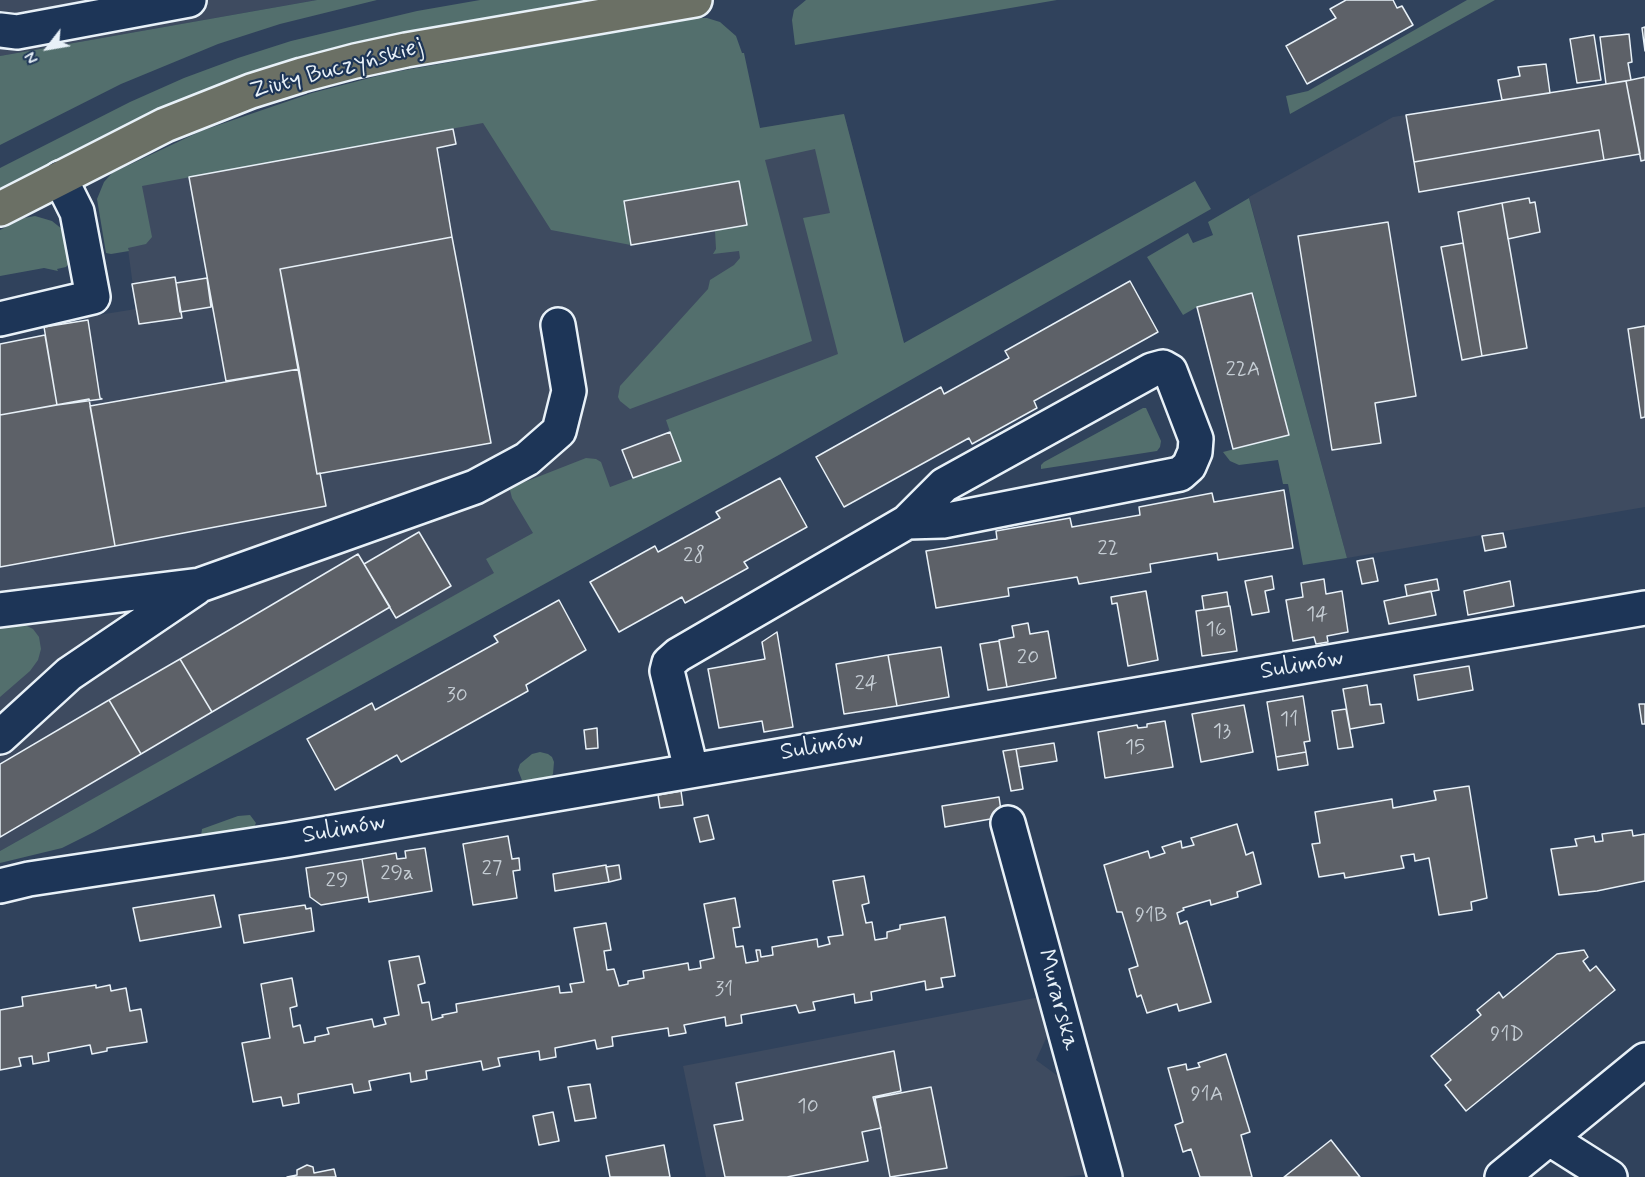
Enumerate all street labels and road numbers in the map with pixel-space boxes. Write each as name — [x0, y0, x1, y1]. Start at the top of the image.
street label: Ziuty Buczyńskiej — [247, 33, 427, 107]
street label: Sulimów — [1258, 645, 1346, 687]
street label: Sulimów — [778, 726, 866, 768]
street label: Sulimów — [300, 809, 388, 851]
street label: Murarska — [1030, 946, 1084, 1054]

